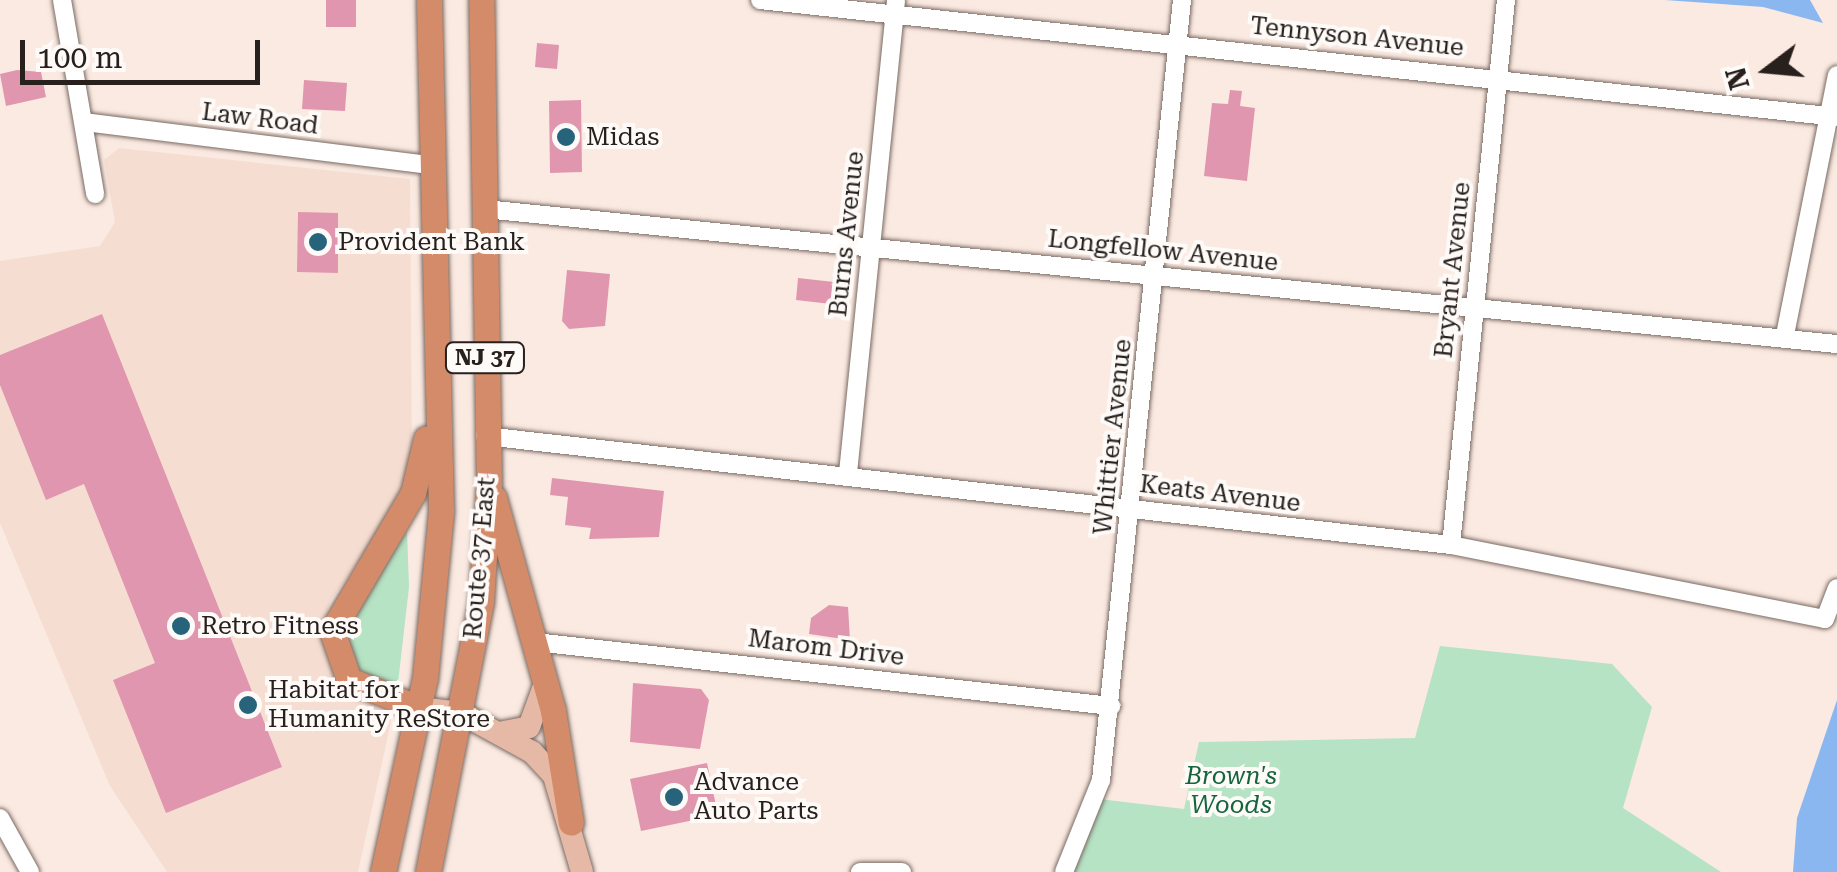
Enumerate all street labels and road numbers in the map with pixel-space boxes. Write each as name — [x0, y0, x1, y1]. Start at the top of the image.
street label: Tennyson Avenue — [1249, 11, 1465, 63]
street label: Law Road — [200, 97, 320, 141]
street label: Burns Avenue — [823, 150, 871, 318]
street label: Bryant Avenue — [1429, 181, 1477, 359]
street label: Longfellow Avenue — [1046, 224, 1280, 278]
street label: Whittier Avenue — [1088, 338, 1138, 536]
road number: NJ 37 — [442, 341, 528, 375]
street label: Keats Avenue — [1138, 469, 1302, 519]
street label: Route 37 East — [458, 476, 502, 640]
street label: Marom Drive — [746, 624, 906, 672]

